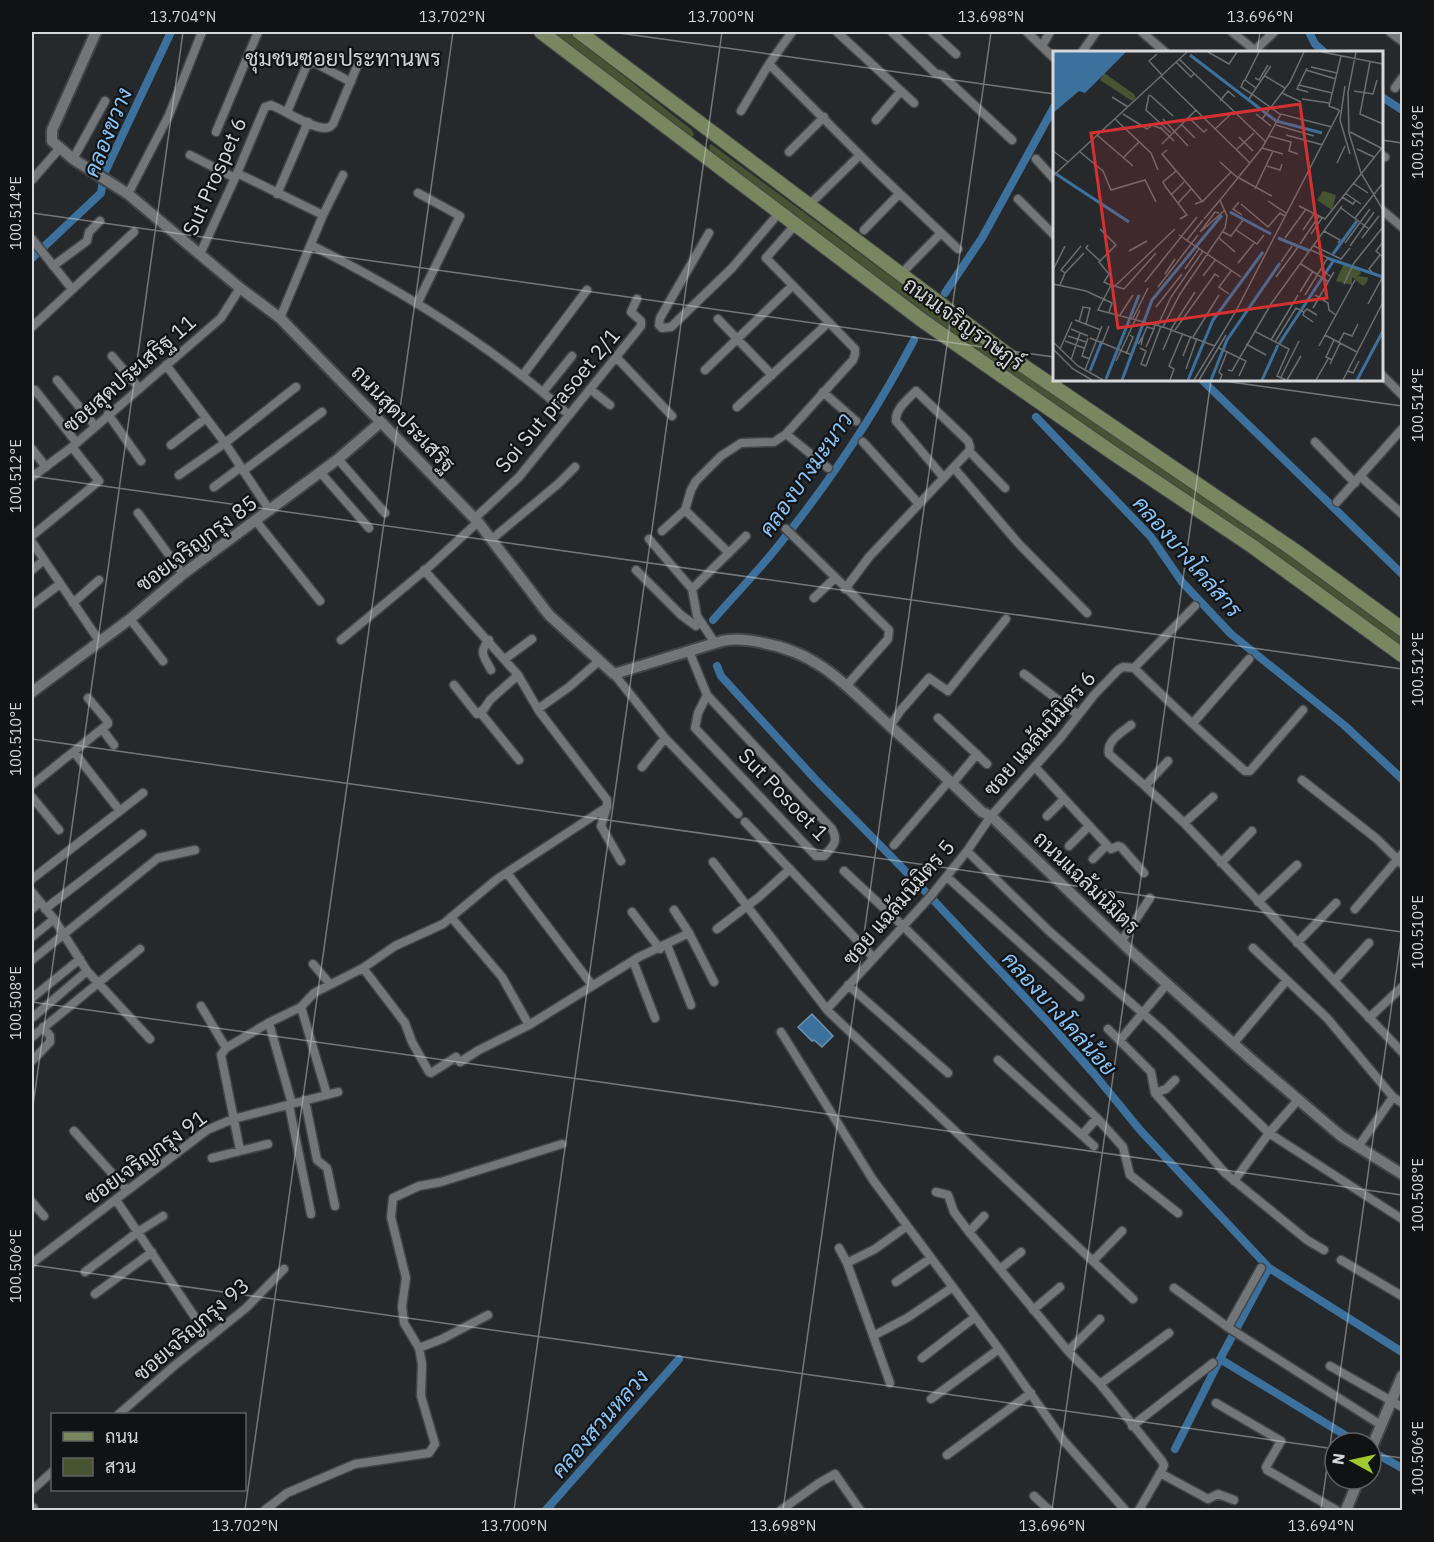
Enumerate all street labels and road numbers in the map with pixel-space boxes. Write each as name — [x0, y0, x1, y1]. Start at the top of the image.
street label: Sut Prospet 6 — [175, 112, 253, 240]
street label: ถนนเจริญราษฎร์ — [898, 270, 1030, 377]
street label: ซอยสุดประเสริฐ 11 — [57, 308, 202, 439]
street label: Soi Sut prasoet 2/1 — [488, 322, 626, 478]
street label: ถนนสุดประเสริฐ — [345, 358, 462, 478]
street label: ซอยเจริญกรุง 85 — [130, 488, 263, 599]
street label: ซอย แฉล้มนิมิตร 6 — [977, 664, 1101, 802]
street label: Sut Posoet 1 — [733, 741, 835, 847]
street label: ถนนแฉล้มนิมิตร — [1028, 824, 1146, 940]
street label: ซอย แฉล้มนิมิตร 5 — [836, 833, 960, 971]
street label: ซอยเจริญกรุง 91 — [78, 1103, 212, 1212]
street label: ซอยเจริญกรุง 93 — [127, 1271, 256, 1388]

